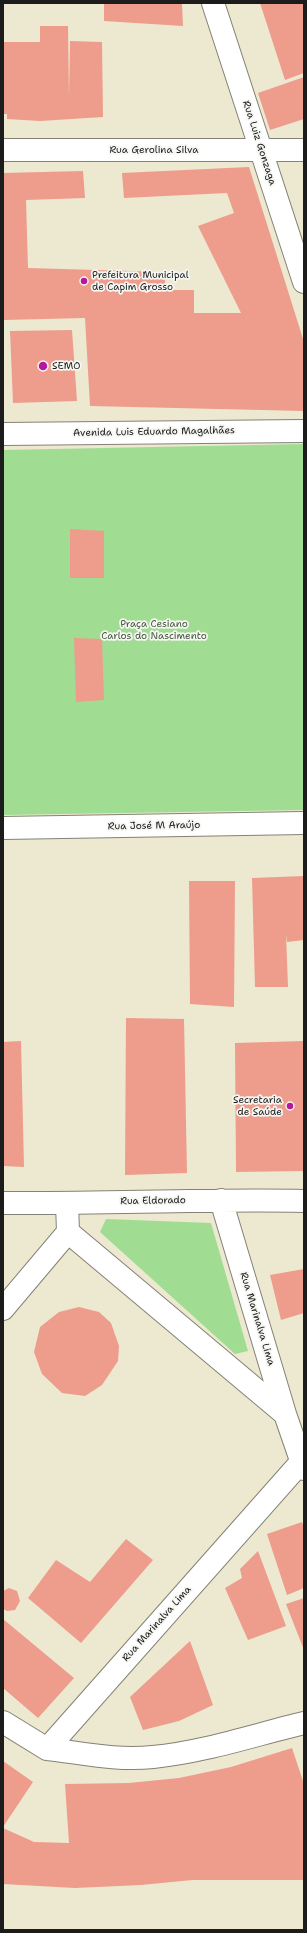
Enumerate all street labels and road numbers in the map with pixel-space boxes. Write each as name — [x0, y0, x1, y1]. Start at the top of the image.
street label: Rua Luiz Gonzaga — [240, 99, 278, 187]
street label: Rua Gerolina Silva — [109, 144, 199, 156]
street label: Avenida Luis Eduardo Magalhães — [73, 425, 235, 439]
street label: Rua José M Araújo — [108, 819, 200, 833]
street label: Rua Eldorado — [120, 1194, 186, 1208]
street label: Rua Marinalva Lima — [237, 1271, 277, 1367]
street label: Rua Marinalva Lima — [120, 1584, 194, 1664]

